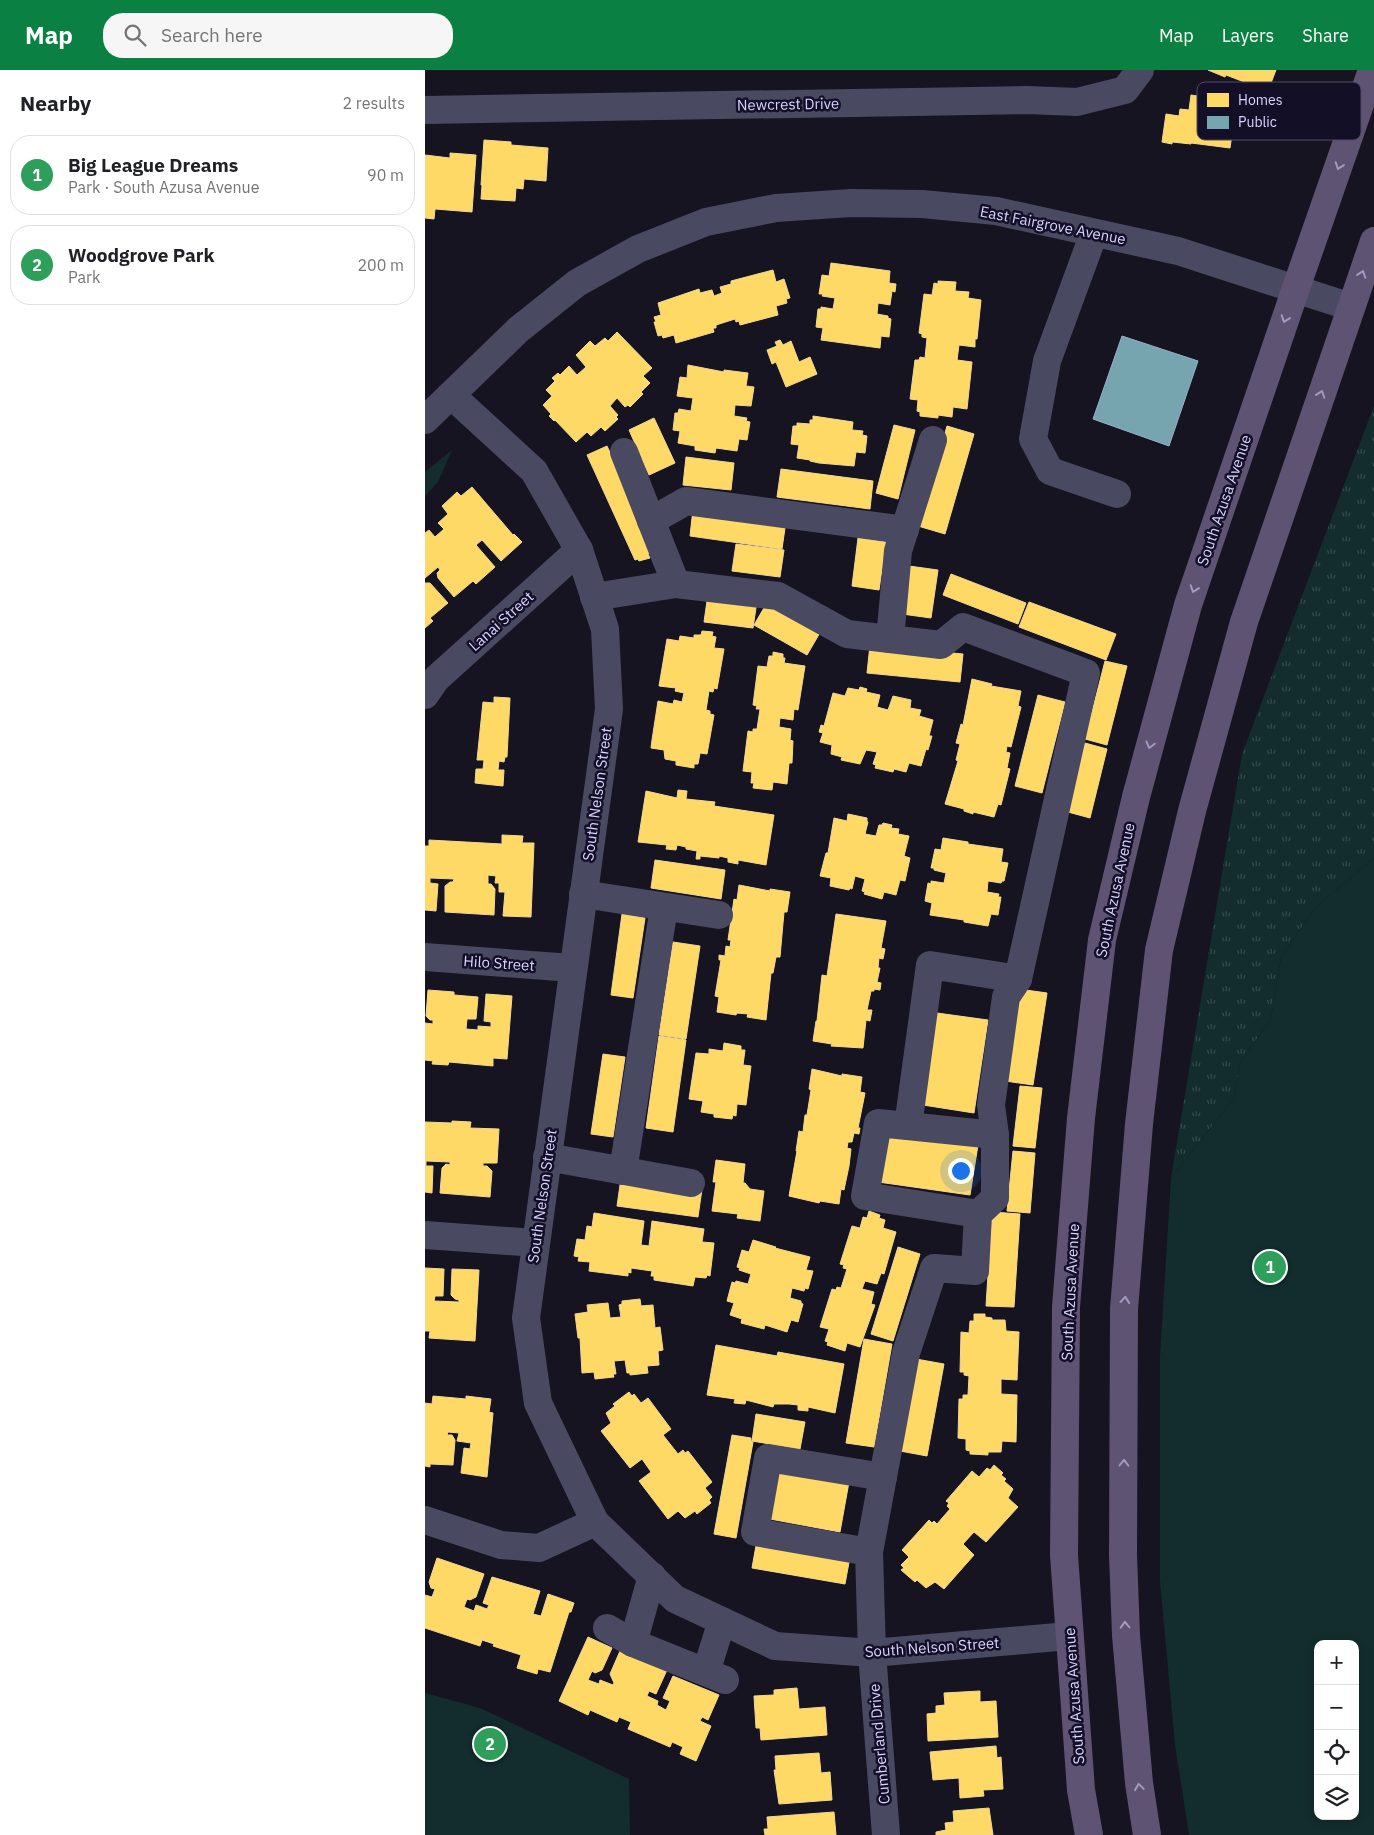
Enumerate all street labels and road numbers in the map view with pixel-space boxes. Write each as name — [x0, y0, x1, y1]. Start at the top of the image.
street label: Newcrest Drive — [737, 94, 839, 114]
street label: East Fairgrove Avenue — [978, 202, 1128, 248]
street label: South Azusa Avenue — [1193, 432, 1255, 568]
street label: Lanai Street — [465, 587, 537, 655]
street label: South Nelson Street — [578, 726, 616, 862]
street label: South Azusa Avenue — [1091, 821, 1139, 959]
street label: Hilo Street — [463, 951, 535, 975]
street label: South Nelson Street — [523, 1128, 561, 1264]
street label: South Azusa Avenue — [1057, 1223, 1083, 1361]
street label: South Azusa Avenue — [1060, 1627, 1088, 1765]
street label: South Nelson Street — [864, 1633, 1000, 1661]
street label: Cumberland Drive — [864, 1683, 894, 1805]

